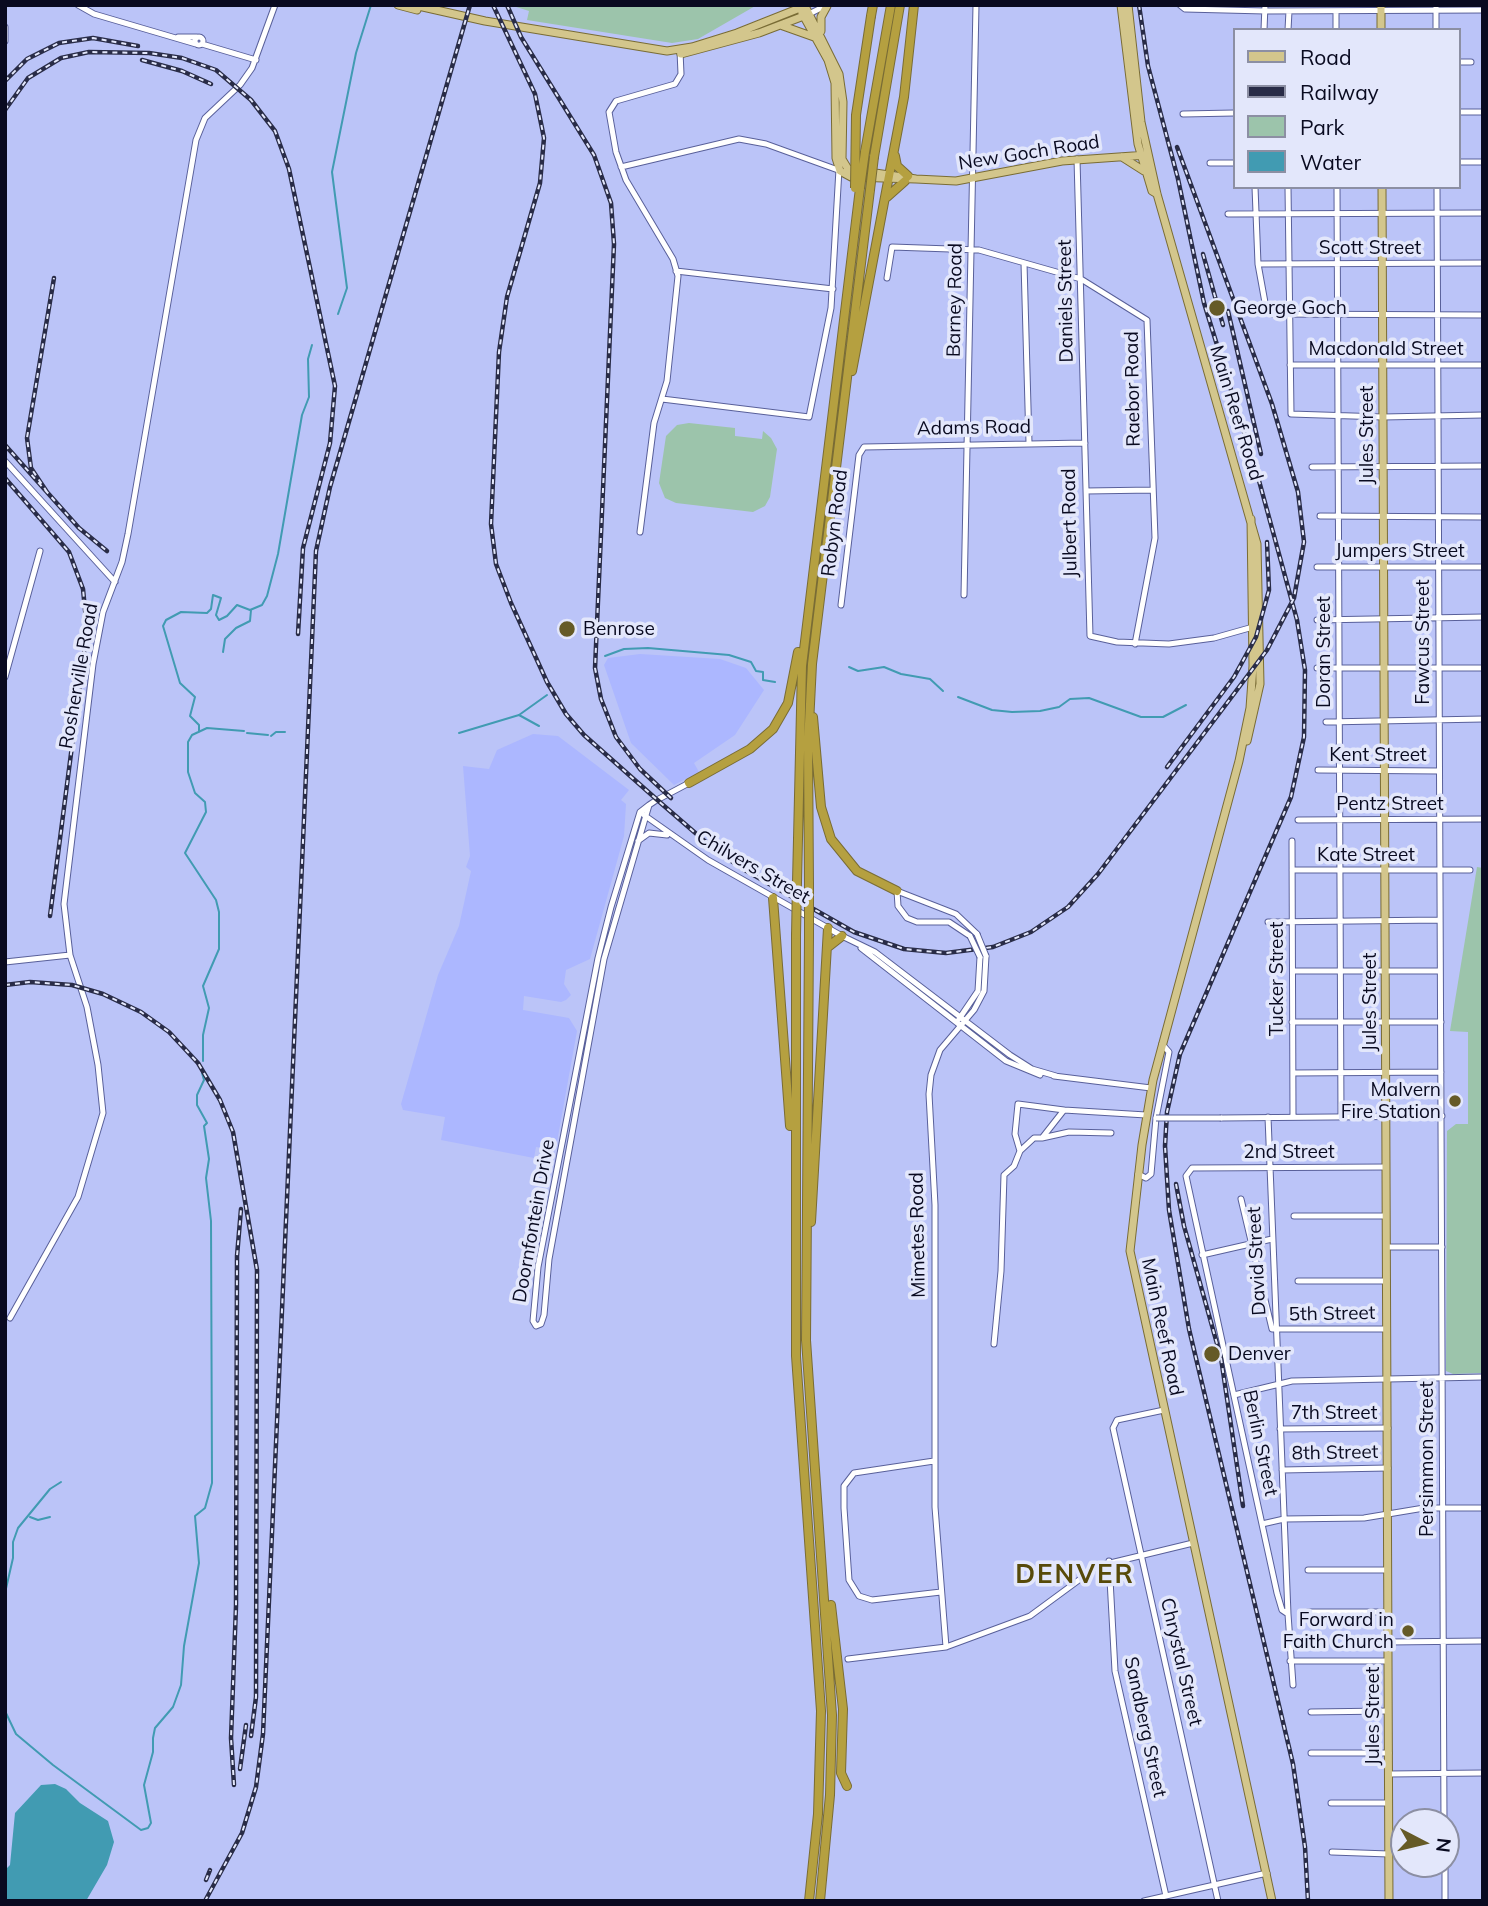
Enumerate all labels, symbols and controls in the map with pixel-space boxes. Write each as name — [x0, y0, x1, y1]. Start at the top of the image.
legend — [1232, 28, 1460, 189]
text: Road — [1300, 44, 1351, 70]
text: Railway — [1300, 79, 1379, 105]
text: Park — [1300, 114, 1344, 140]
street label: New Goch Road — [957, 131, 1101, 175]
text: Water — [1300, 149, 1361, 175]
street label: Scott Street — [1319, 237, 1421, 259]
street label: Daniels Street — [1054, 239, 1078, 363]
street label: Barney Road — [943, 243, 967, 357]
place label: George Goch — [1233, 297, 1347, 319]
marker: George Goch — [1207, 298, 1227, 318]
street label: Raebor Road — [1121, 331, 1145, 447]
street label: Macdonald Street — [1308, 338, 1464, 360]
street label: Main Reef Road — [1205, 343, 1267, 483]
street label: Jules Street — [1356, 386, 1378, 484]
street label: Adams Road — [917, 416, 1031, 440]
street label: Robyn Road — [817, 468, 853, 578]
street label: Julbert Road — [1058, 468, 1082, 578]
street label: Jumpers Street — [1335, 540, 1465, 562]
street label: Fawcus Street — [1412, 579, 1434, 705]
street label: Doran Street — [1313, 596, 1335, 708]
street label: Rosherville Road — [55, 601, 103, 751]
place label: Benrose — [583, 618, 655, 640]
marker: Benrose — [557, 619, 577, 639]
street label: Kent Street — [1329, 744, 1427, 766]
street label: Pentz Street — [1336, 793, 1444, 815]
street label: Chilvers Street — [692, 825, 814, 909]
street label: Kate Street — [1317, 844, 1415, 866]
street label: Tucker Street — [1266, 922, 1288, 1036]
street label: Jules Street — [1359, 953, 1381, 1051]
place label: Malvern Fire Station — [1341, 1079, 1441, 1123]
marker: Malvern Fire Station — [1447, 1093, 1463, 1109]
street label: Doornfontein Drive — [508, 1138, 560, 1304]
street label: 2nd Street — [1243, 1141, 1335, 1163]
street label: Mimetes Road — [906, 1172, 930, 1298]
street label: David Street — [1243, 1206, 1271, 1316]
street label: Main Reef Road — [1136, 1256, 1188, 1398]
street label: 5th Street — [1288, 1302, 1376, 1326]
place label: Denver — [1228, 1343, 1291, 1365]
marker: Denver — [1202, 1344, 1222, 1364]
street label: Persimmon Street — [1416, 1381, 1438, 1537]
street label: Berlin Street — [1238, 1388, 1282, 1498]
street label: 7th Street — [1291, 1402, 1377, 1424]
street label: 8th Street — [1291, 1441, 1379, 1465]
district label: DENVER — [1016, 1559, 1134, 1591]
street label: Chrystal Street — [1155, 1596, 1207, 1728]
place label: Forward in Faith Church — [1283, 1609, 1394, 1653]
marker: Forward in Faith Church — [1400, 1623, 1416, 1639]
street label: Sandberg Street — [1119, 1655, 1171, 1799]
street label: Jules Street — [1362, 1667, 1384, 1765]
north arrow — [1390, 1808, 1460, 1878]
text: N — [1431, 1837, 1457, 1854]

